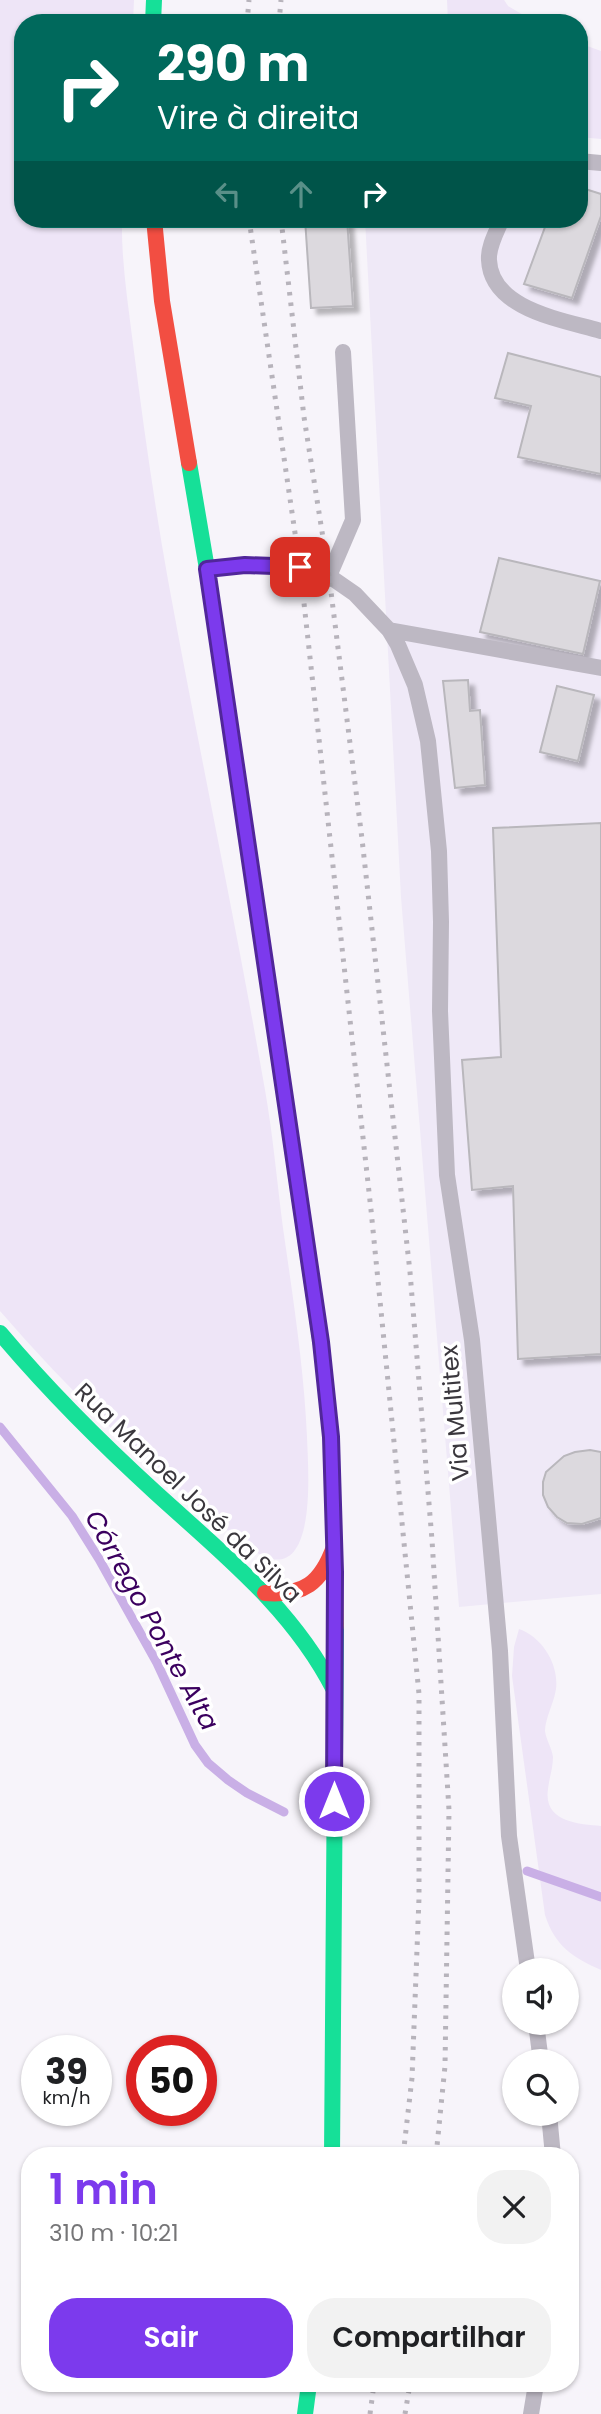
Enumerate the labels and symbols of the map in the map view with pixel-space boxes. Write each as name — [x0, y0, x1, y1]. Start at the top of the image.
pin — [270, 537, 330, 597]
street label: Via Multitex — [432, 1343, 477, 1482]
street label: Rua Manoel José da Silva — [68, 1375, 309, 1610]
water label: Córrego Ponte Alta — [76, 1503, 228, 1737]
position arrow — [297, 1764, 371, 1838]
speed limit sign: 50 — [126, 2035, 217, 2126]

